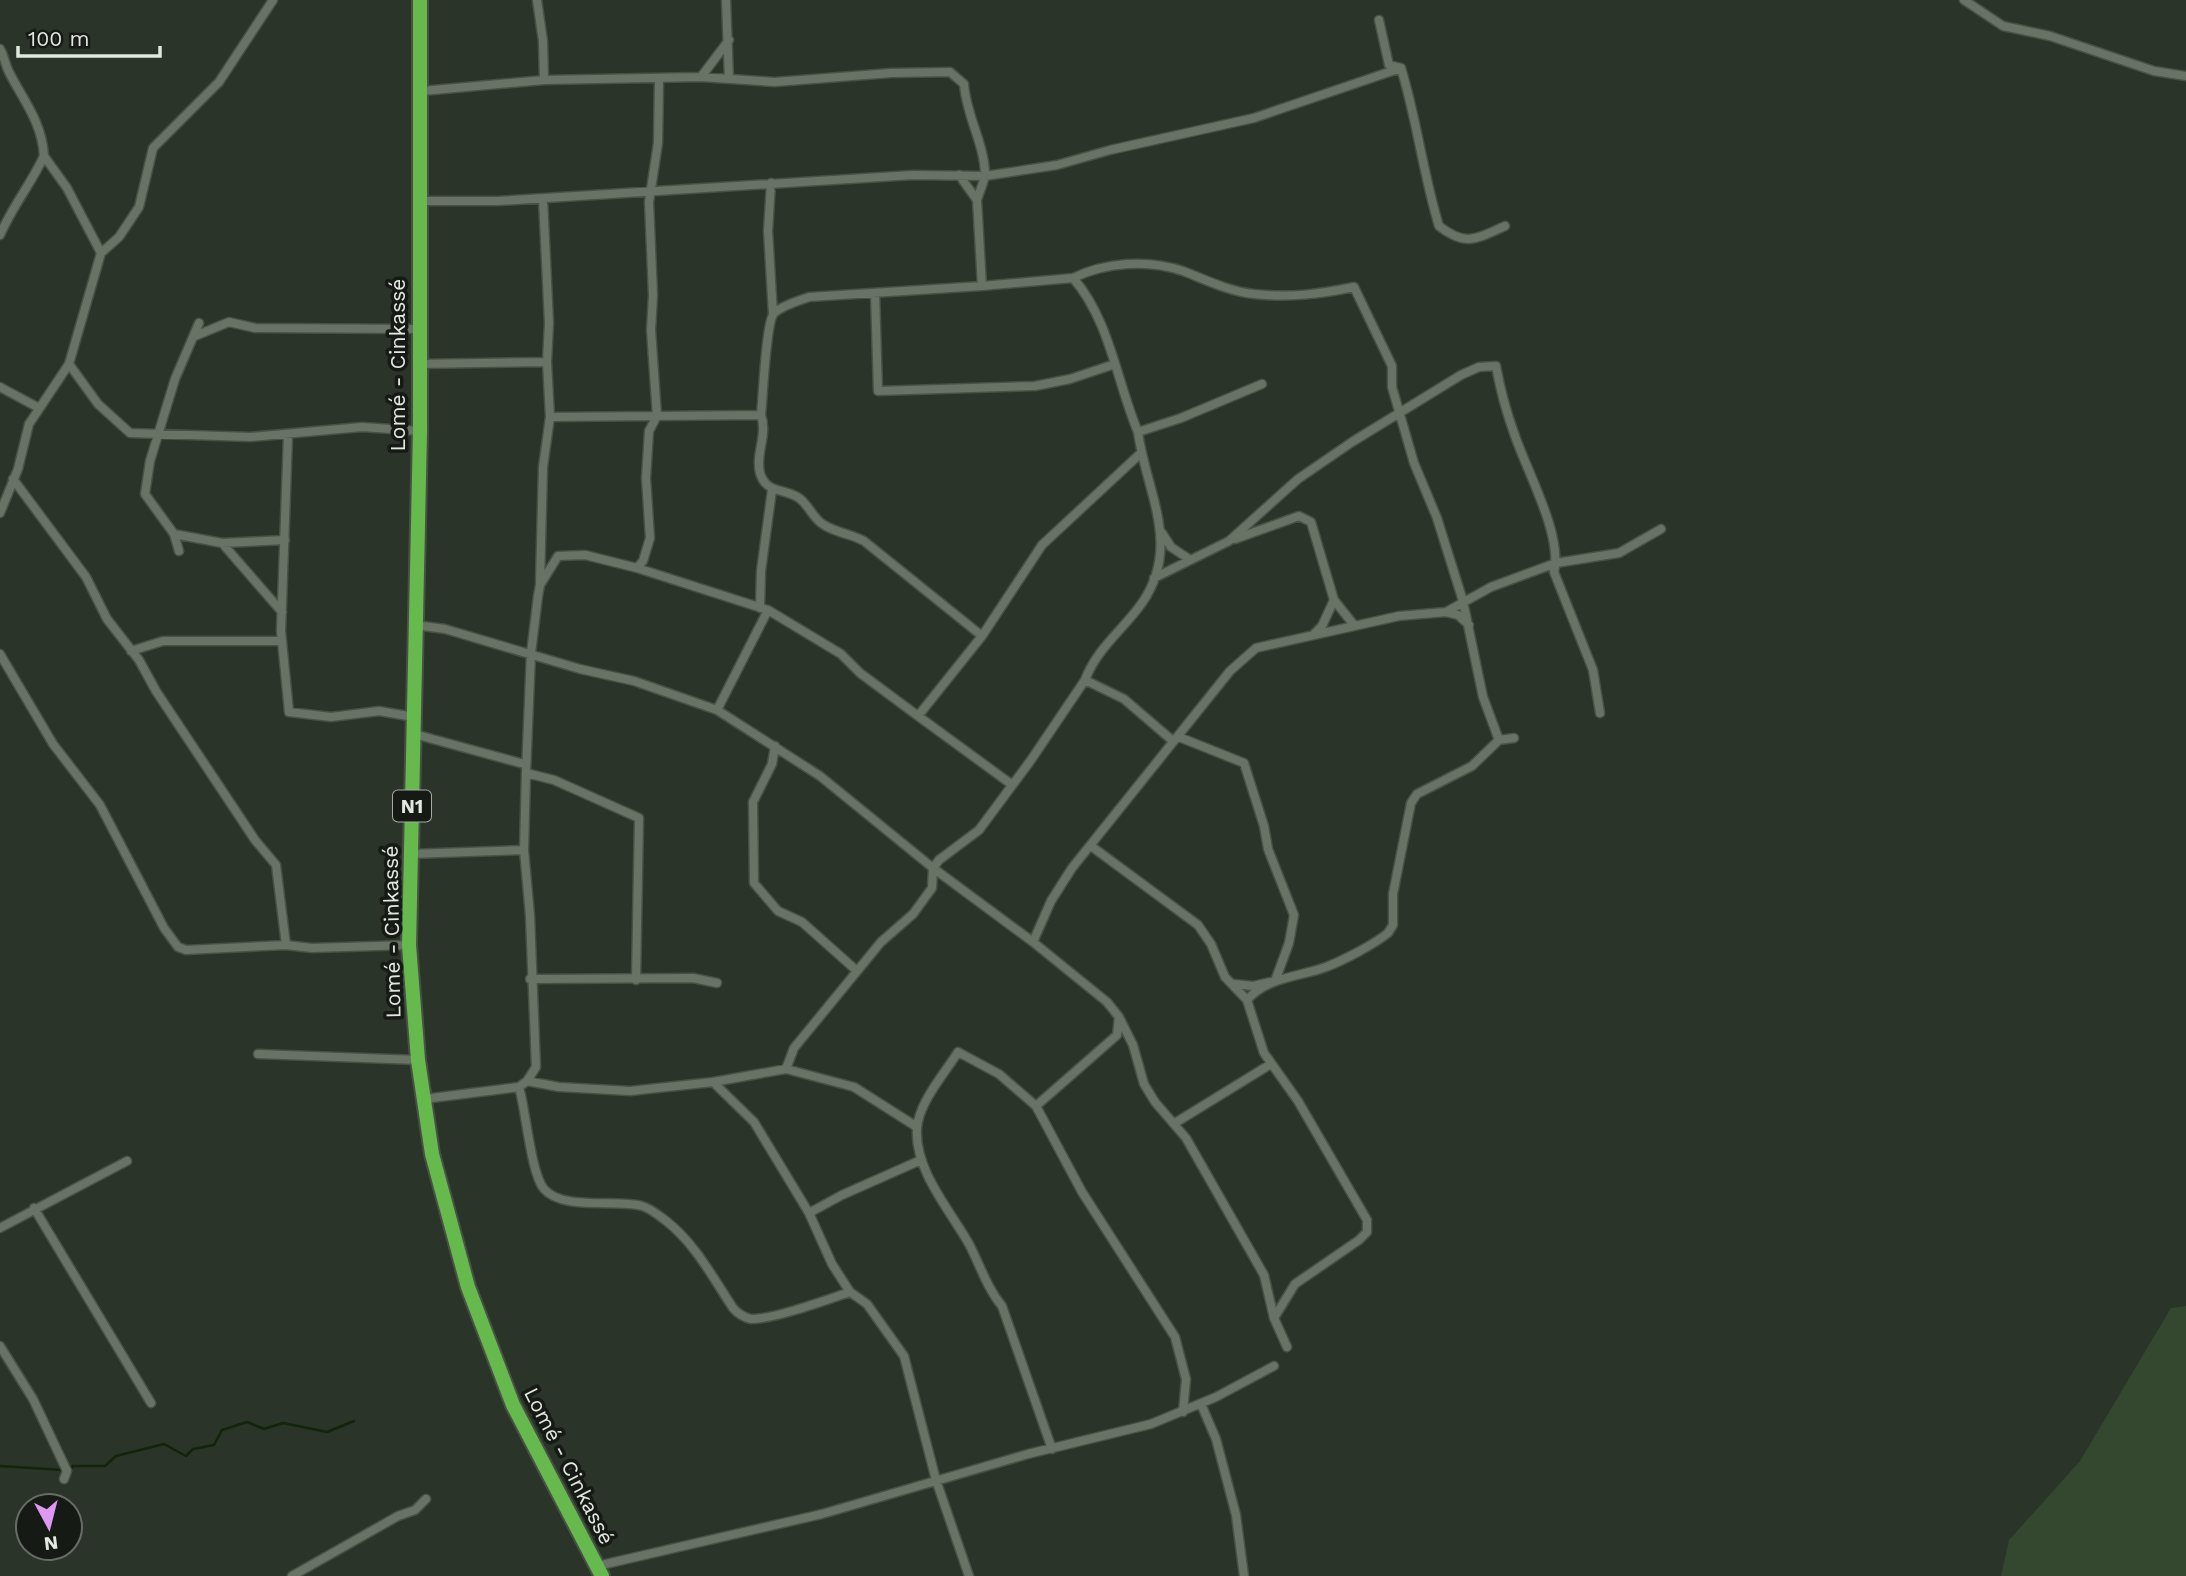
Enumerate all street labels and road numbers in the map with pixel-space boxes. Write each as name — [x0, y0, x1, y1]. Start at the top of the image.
street label: Lomé - Cinkassé — [385, 279, 410, 451]
road number: N1 — [393, 790, 431, 821]
street label: Lomé - Cinkassé — [377, 845, 406, 1019]
street label: Lomé - Cinkassé — [519, 1383, 620, 1548]

